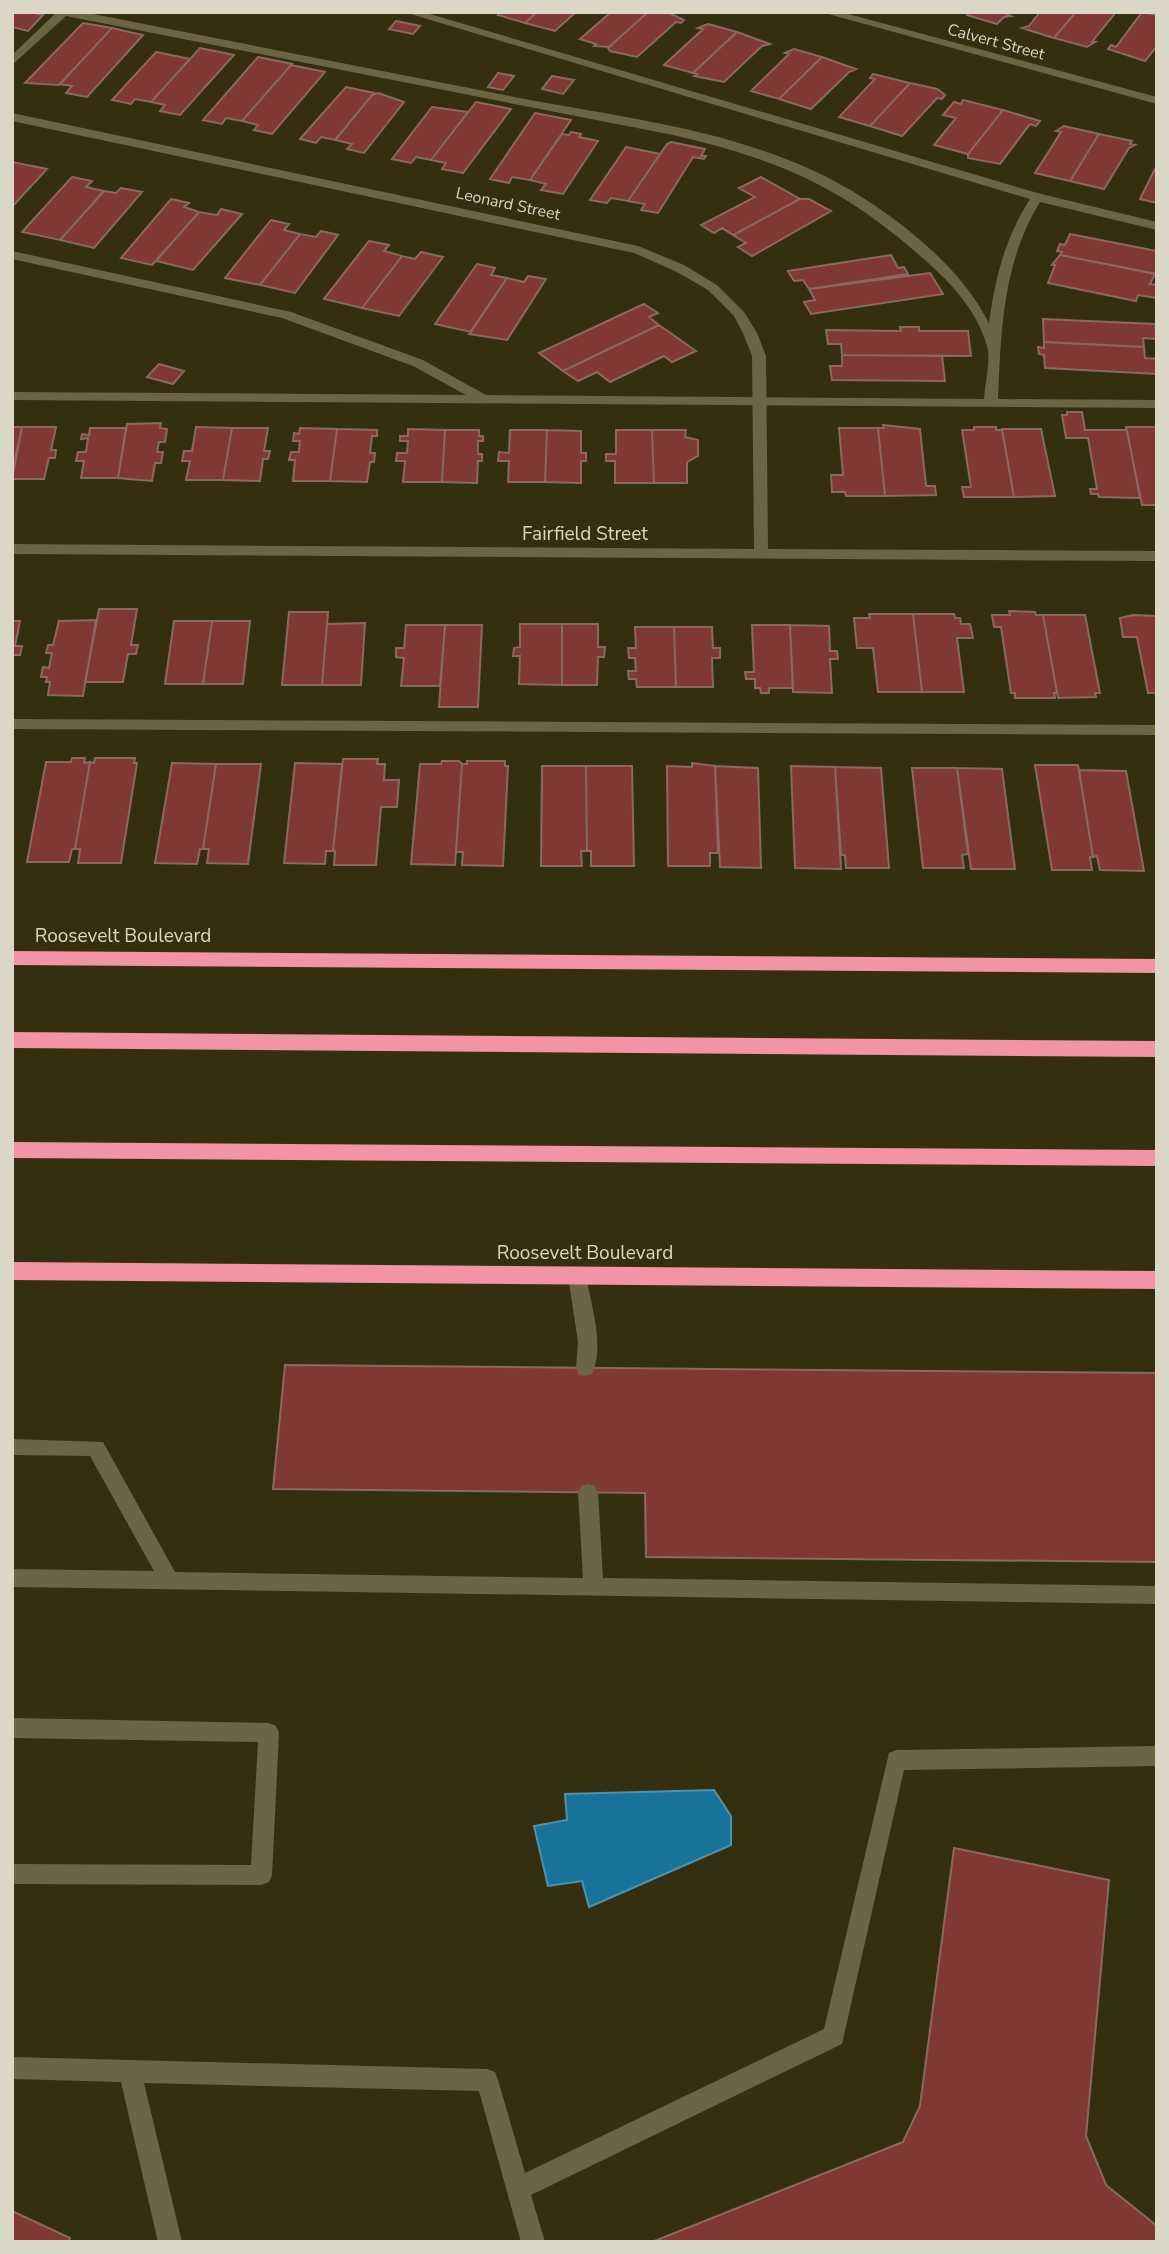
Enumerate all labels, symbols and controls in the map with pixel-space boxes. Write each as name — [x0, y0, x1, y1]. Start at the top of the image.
street label: Calvert Street — [945, 18, 1047, 66]
street label: Leonard Street — [454, 182, 563, 226]
street label: Fairfield Street — [522, 521, 648, 547]
street label: Roosevelt Boulevard — [35, 923, 211, 949]
street label: Roosevelt Boulevard — [497, 1240, 673, 1266]

